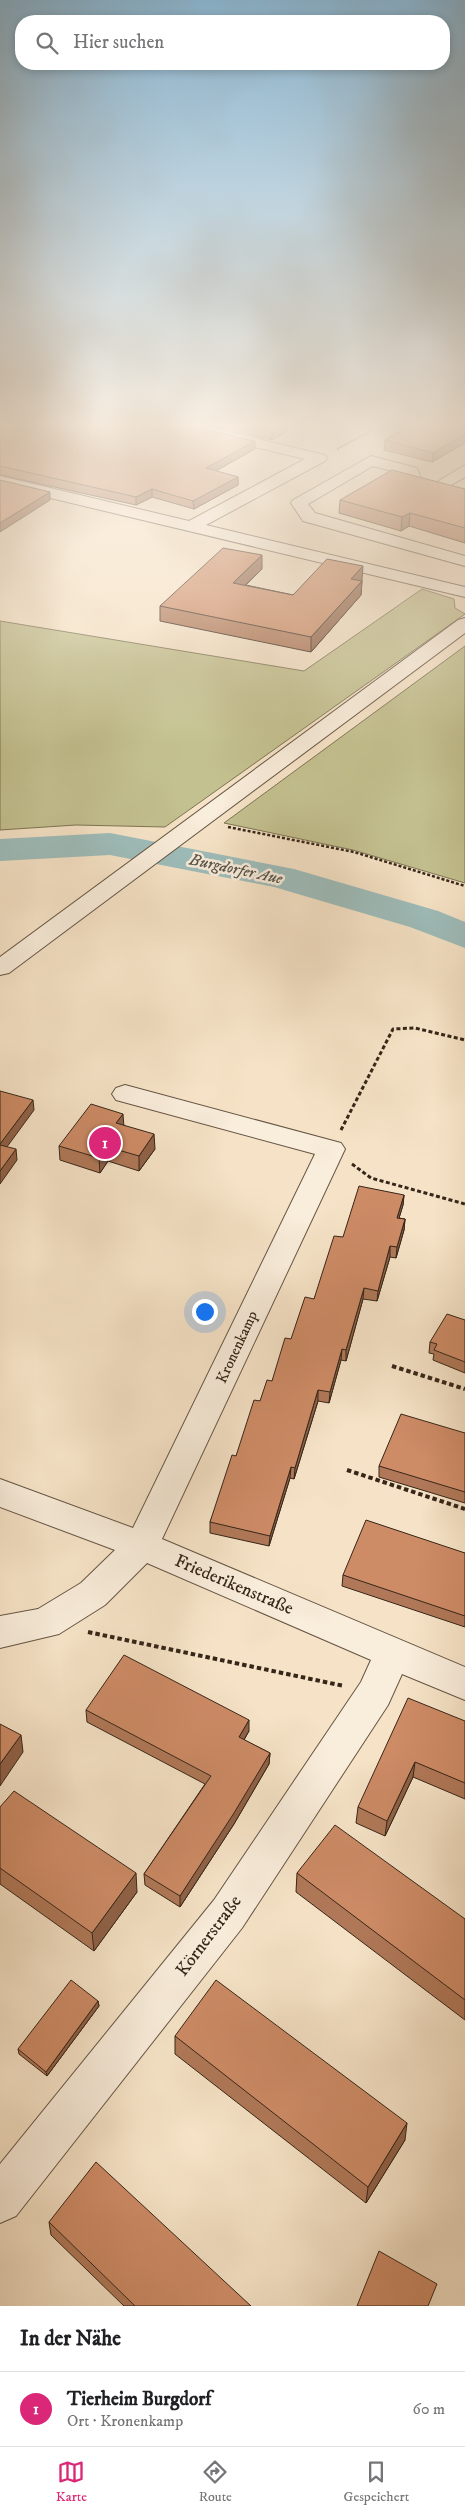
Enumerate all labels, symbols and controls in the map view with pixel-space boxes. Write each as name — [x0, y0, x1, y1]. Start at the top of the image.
search box — [15, 15, 450, 70]
icon: search — [33, 29, 61, 57]
text: Hier suchen — [73, 31, 164, 54]
water label: Burgdorfer Aue — [187, 849, 285, 889]
pin: 1 — [89, 1124, 121, 1162]
your location — [192, 1299, 218, 1325]
street label: Kronenkamp — [212, 1307, 262, 1386]
street label: Friederikenstraße — [171, 1550, 297, 1620]
street label: Körnerstraße — [171, 1891, 247, 1981]
text: In der Nähe — [20, 2326, 121, 2352]
text: Tierheim Burgdorf — [67, 2388, 211, 2411]
text: 1 — [33, 2399, 39, 2419]
text: 60 m — [413, 2399, 445, 2419]
text: Ort · Kronenkamp — [67, 2411, 183, 2431]
tab: Karte — [56, 2458, 87, 2506]
tab: Route — [199, 2458, 232, 2506]
tab: Gespeichert — [344, 2458, 409, 2506]

